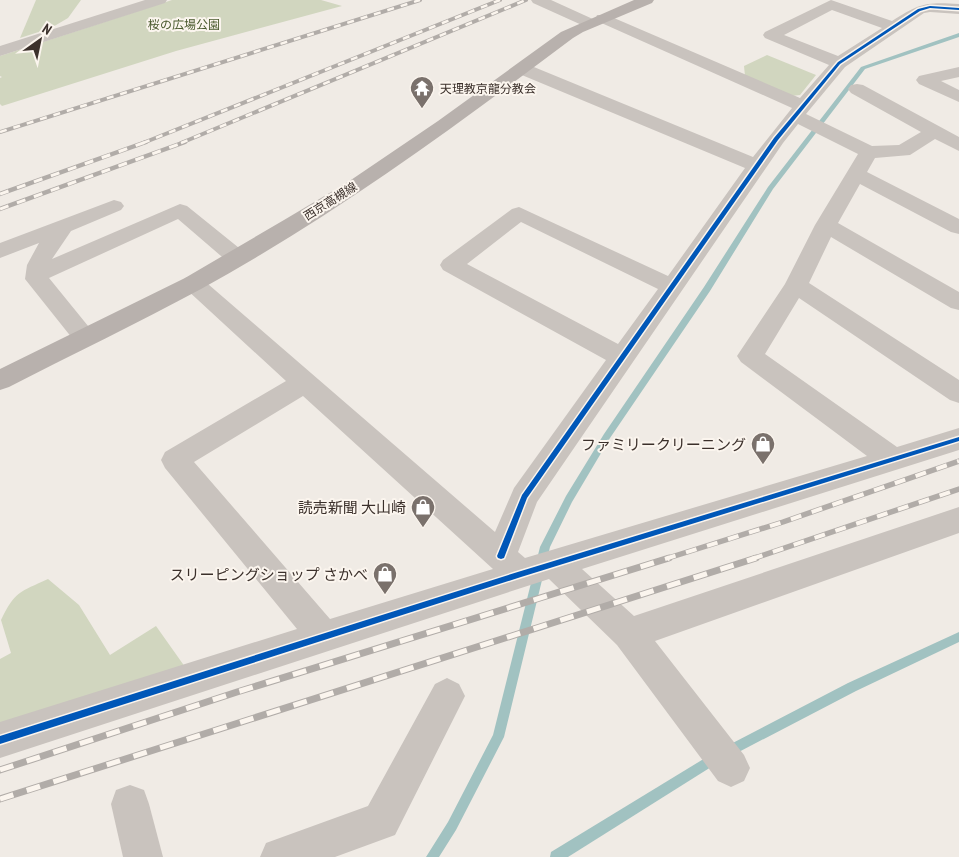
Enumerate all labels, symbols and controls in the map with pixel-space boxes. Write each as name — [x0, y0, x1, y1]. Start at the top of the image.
north arrow — [15, 15, 65, 65]
park label: 桜の広場公園 — [148, 17, 220, 32]
text: N — [39, 19, 55, 39]
temple icon: 天理教京龍分教会 — [409, 75, 435, 109]
place label: 天理教京龍分教会 — [440, 81, 536, 96]
street label: 西京高槻線 — [301, 179, 359, 223]
shop icon: ファミリークリーニング — [750, 431, 776, 465]
place label: ファミリークリーニング — [581, 435, 746, 454]
shop icon: 読売新聞 大山崎 — [410, 494, 436, 528]
place label: 読売新聞 大山崎 — [298, 498, 406, 517]
shop icon: スリーピングショップ さかべ — [372, 561, 398, 595]
place label: スリーピングショップ さかべ — [170, 565, 368, 584]

